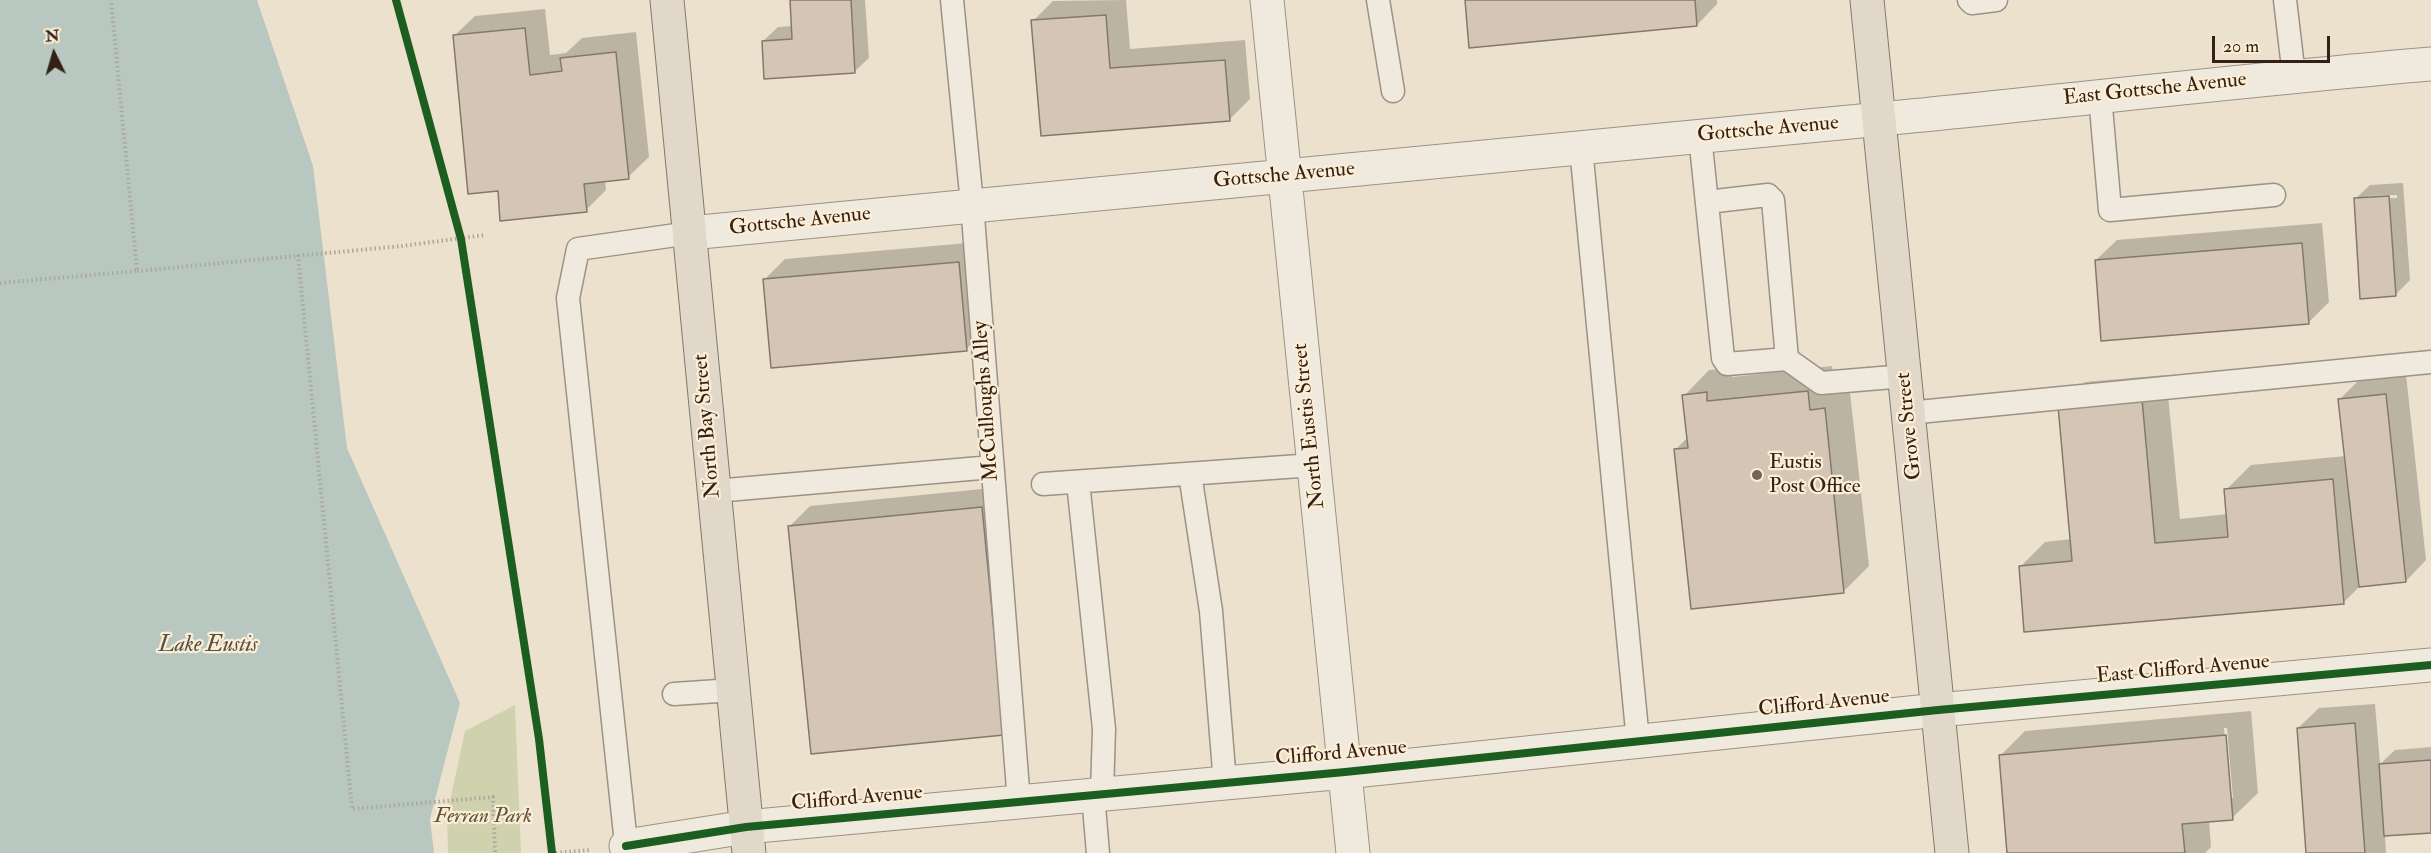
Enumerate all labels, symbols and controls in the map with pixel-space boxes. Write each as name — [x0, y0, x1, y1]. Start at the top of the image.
north arrow — [24, 24, 84, 84]
scale bar — [2215, 24, 2334, 62]
text: N — [44, 25, 60, 47]
text: 20 m — [2223, 35, 2259, 58]
street label: East Gottsche Avenue — [2062, 68, 2248, 112]
street label: Gottsche Avenue — [1696, 111, 1840, 149]
street label: Gottsche Avenue — [1212, 157, 1356, 195]
street label: Gottsche Avenue — [728, 202, 872, 242]
street label: McCulloughs Alley — [969, 320, 1005, 482]
street label: North Eustis Street — [1289, 342, 1331, 510]
street label: North Bay Street — [689, 353, 727, 499]
street label: Grove Street — [1892, 371, 1928, 481]
place label: Eustis Post Office — [1769, 450, 1860, 500]
marker: Eustis Post Office — [1750, 468, 1764, 482]
water label: Lake Eustis — [158, 633, 258, 659]
street label: East Clifford Avenue — [2095, 650, 2271, 690]
street label: Clifford Avenue — [1757, 685, 1891, 723]
street label: Clifford Avenue — [1274, 736, 1408, 772]
street label: Clifford Avenue — [790, 781, 924, 817]
park label: Ferran Park — [434, 804, 532, 830]

